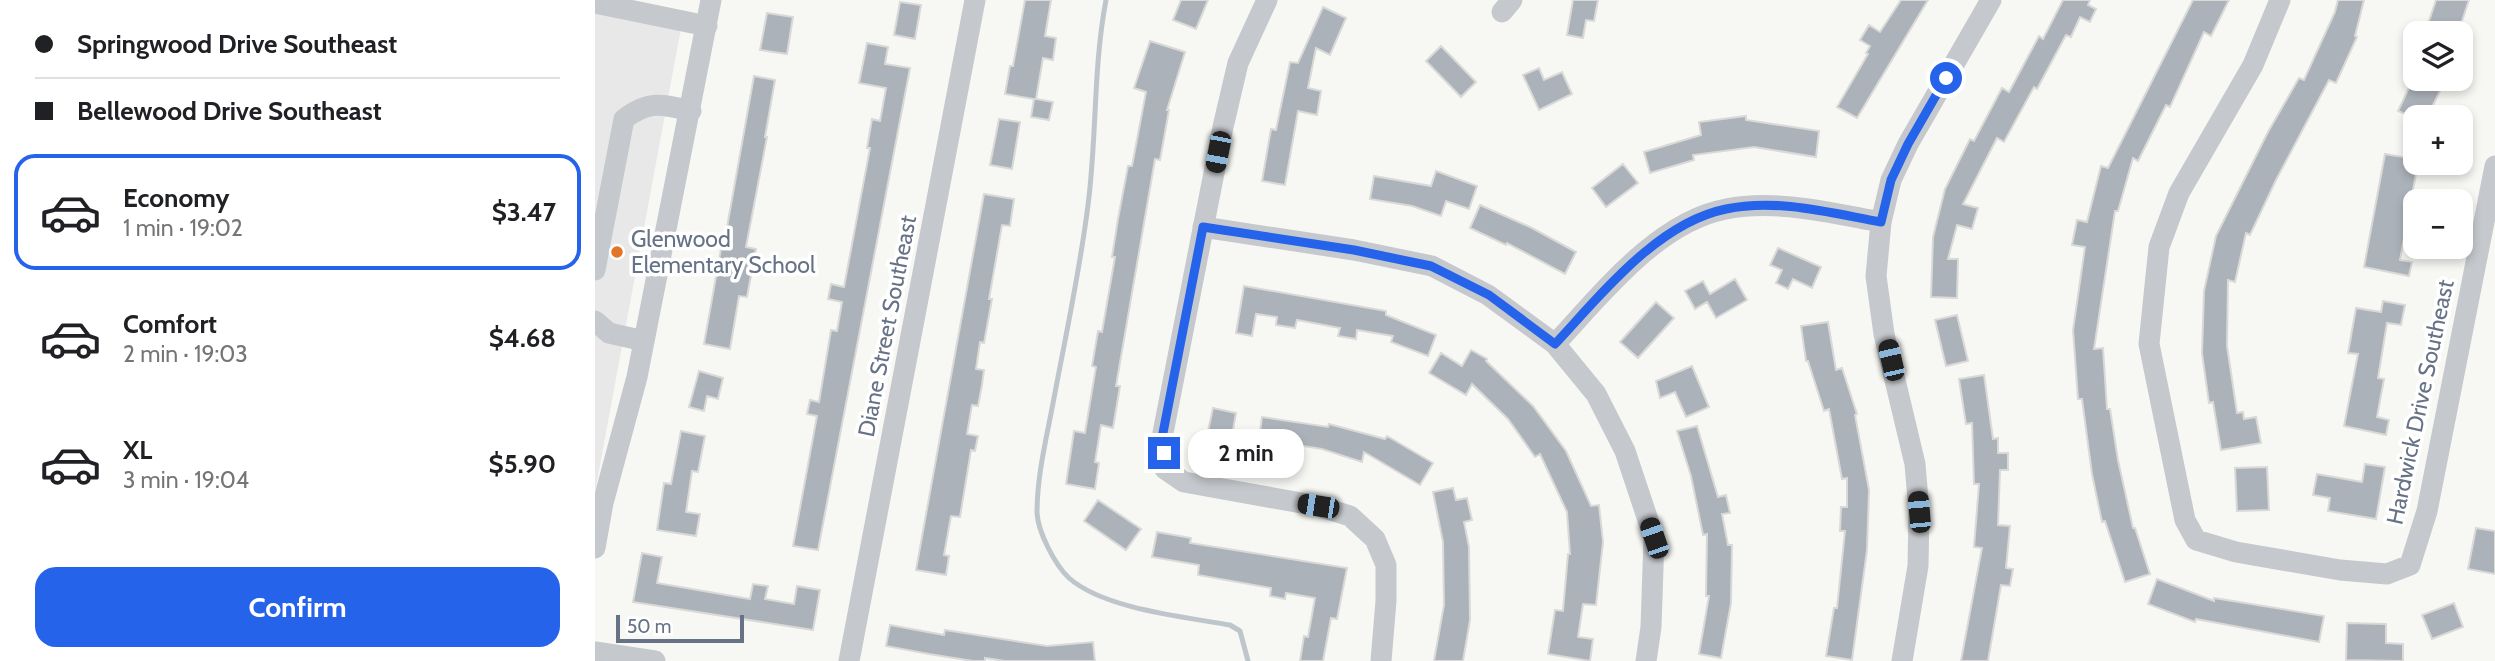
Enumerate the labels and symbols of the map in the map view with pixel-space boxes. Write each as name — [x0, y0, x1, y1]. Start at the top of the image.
route start — [1930, 62, 1962, 94]
car — [1204, 129, 1233, 175]
street label: Diane Street Southeast — [852, 213, 922, 439]
place label: Glenwood Elementary School — [631, 225, 816, 279]
marker: Glenwood Elementary School — [609, 244, 625, 260]
street label: Hardwick Drive Southeast — [2380, 277, 2460, 527]
car — [1877, 337, 1906, 383]
callout: 2 min — [1189, 428, 1304, 477]
route end — [1148, 437, 1180, 469]
car — [1907, 490, 1932, 534]
car — [1296, 492, 1341, 520]
car — [1638, 515, 1671, 561]
scale bar — [616, 612, 744, 644]

